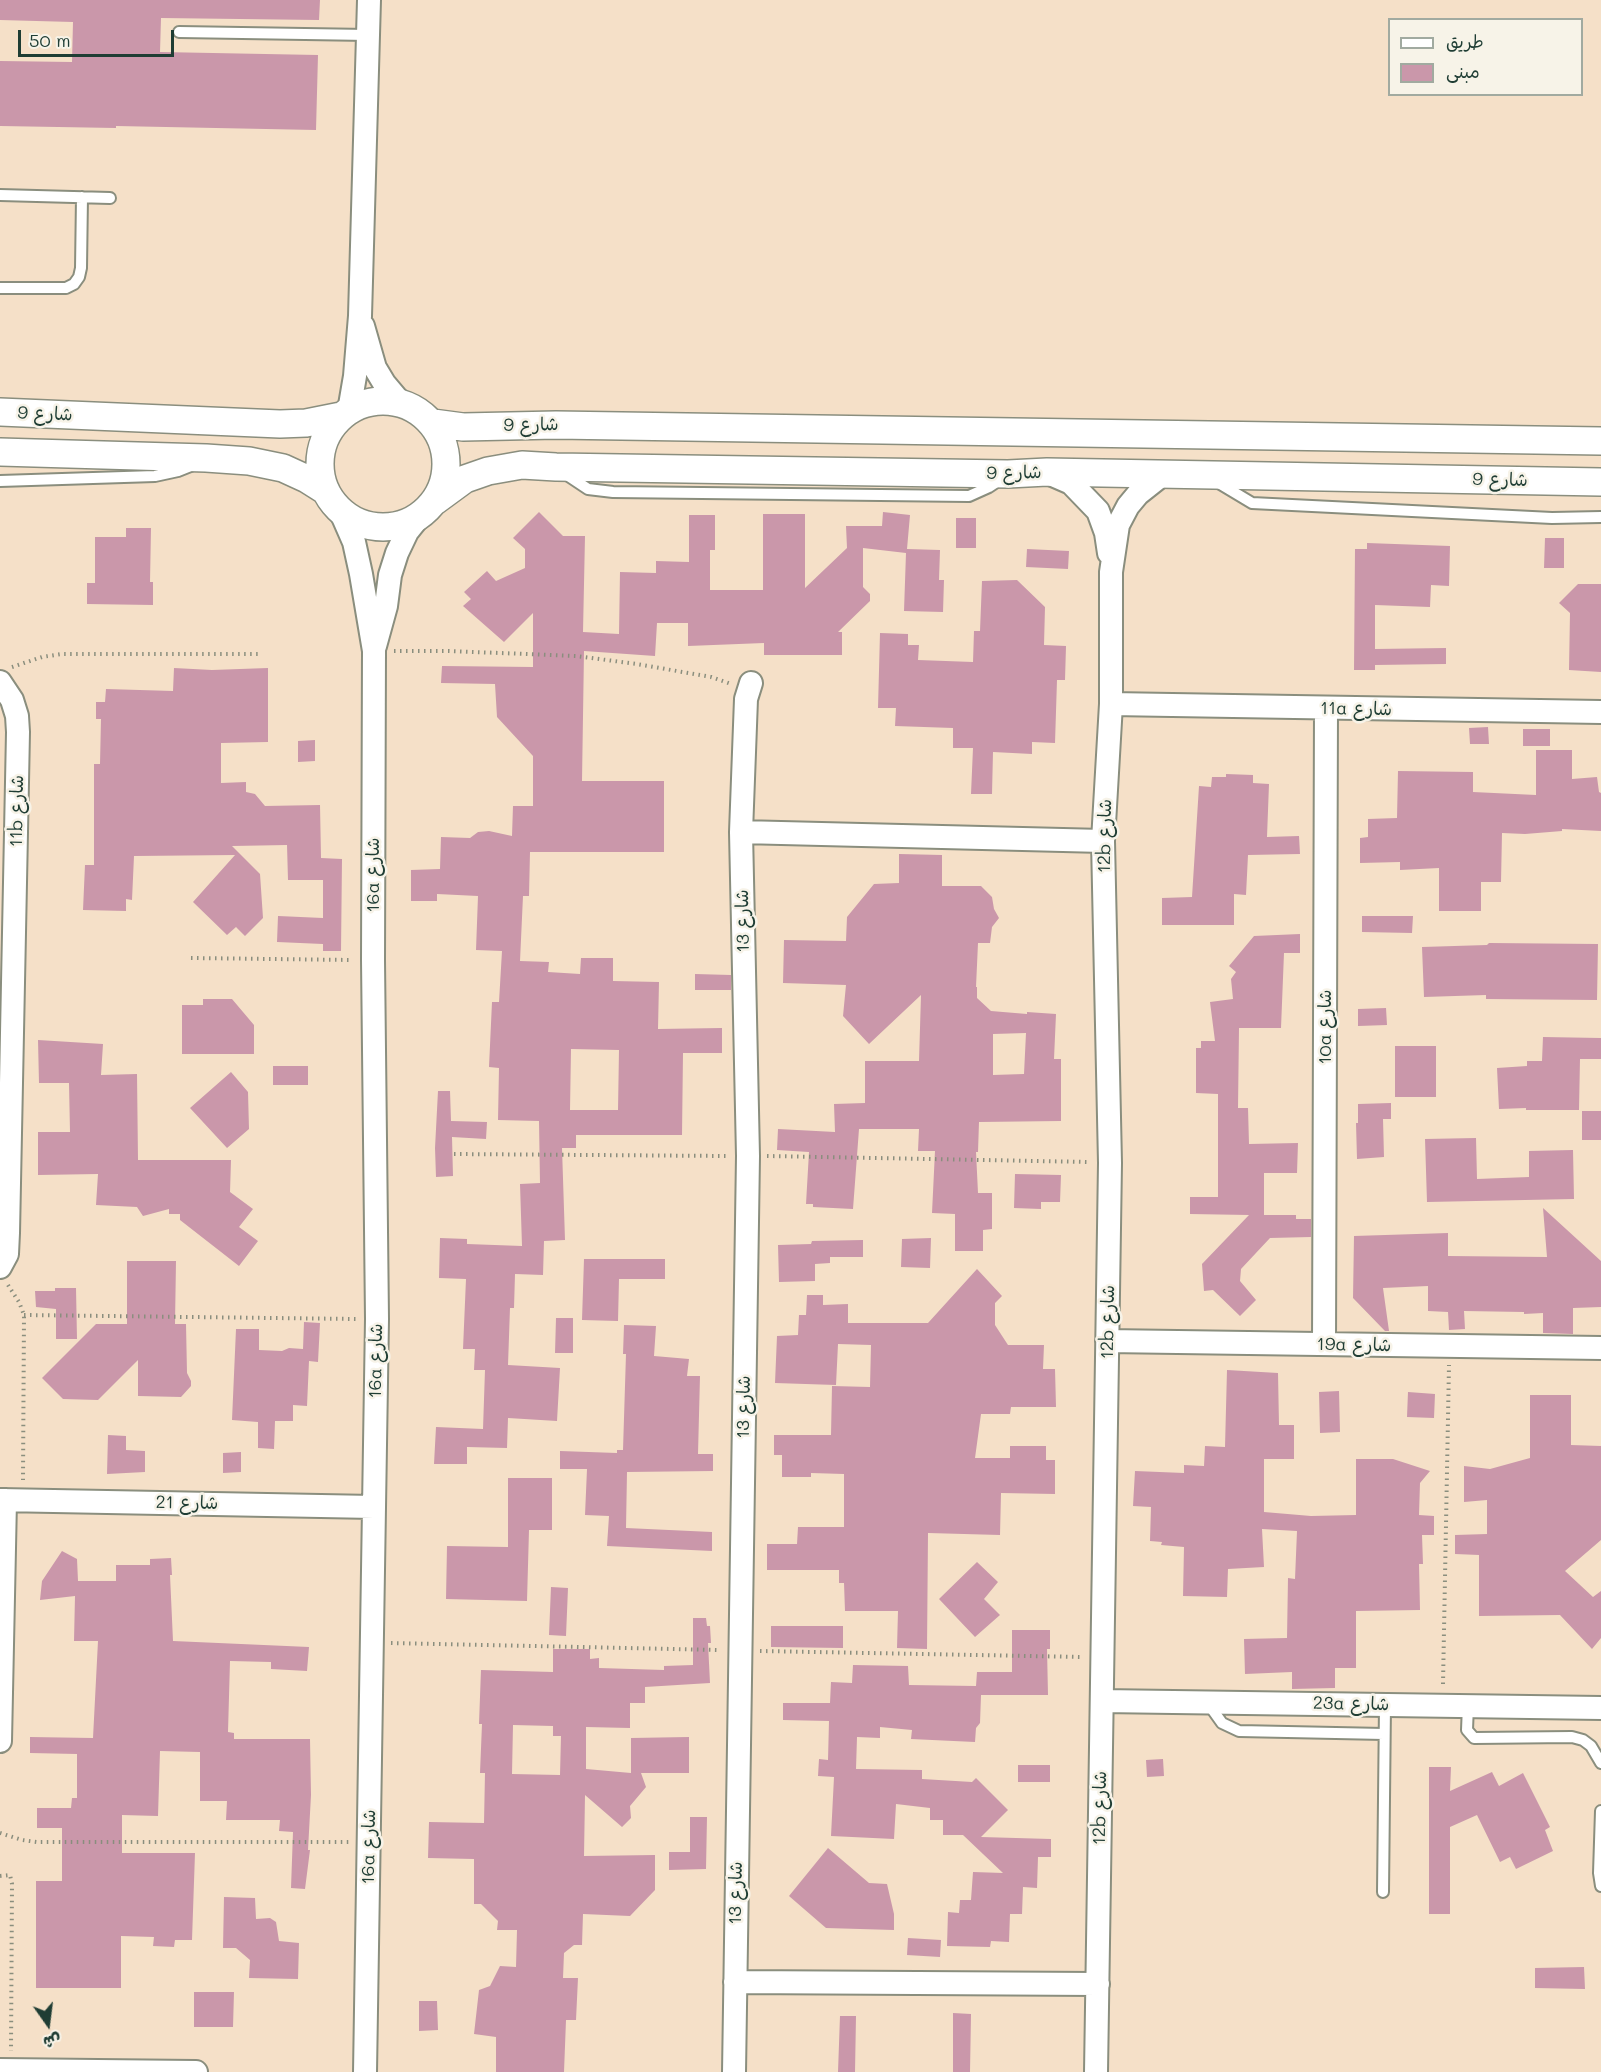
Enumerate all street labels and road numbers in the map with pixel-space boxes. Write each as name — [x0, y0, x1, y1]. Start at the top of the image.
street label: شارع 9 — [17, 402, 73, 426]
street label: شارع 9 — [503, 414, 559, 436]
street label: شارع 9 — [986, 462, 1042, 484]
street label: شارع 9 — [1472, 469, 1528, 491]
street label: 11a شارع — [1320, 698, 1392, 720]
street label: 11b شارع — [6, 775, 28, 847]
street label: 12b شارع — [1094, 799, 1116, 873]
street label: 16a شارع — [362, 838, 384, 912]
street label: شارع 13 — [732, 889, 754, 953]
street label: 10a شارع — [1314, 989, 1336, 1065]
street label: 12b شارع — [1097, 1285, 1119, 1359]
street label: 16a شارع — [365, 1323, 387, 1399]
street label: 19a شارع — [1317, 1334, 1391, 1356]
street label: شارع 13 — [733, 1375, 755, 1439]
street label: شارع 21 — [155, 1492, 219, 1514]
street label: 23a شارع — [1313, 1693, 1389, 1715]
street label: 12b شارع — [1089, 1771, 1111, 1845]
street label: 16a شارع — [358, 1809, 380, 1885]
street label: شارع 13 — [725, 1861, 747, 1925]

